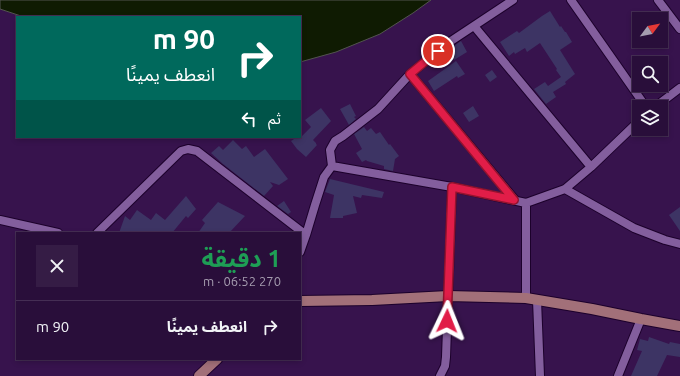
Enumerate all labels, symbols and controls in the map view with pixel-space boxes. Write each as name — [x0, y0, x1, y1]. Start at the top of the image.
north arrow — [632, 12, 668, 48]
map controls — [632, 12, 668, 136]
text: 90 m — [153, 23, 215, 54]
icon: right — [229, 32, 281, 84]
pin — [421, 34, 455, 68]
icon: arrive — [427, 40, 449, 62]
button: search — [632, 56, 668, 92]
text: انعطف يمينًا — [126, 64, 215, 84]
button: layers — [632, 100, 668, 136]
icon: left — [238, 108, 260, 130]
text: ثم — [268, 110, 281, 127]
button: close — [36, 245, 78, 287]
text: 1 دقيقة — [201, 245, 281, 272]
text: 270 m · 06:52 — [203, 274, 281, 288]
position arrow — [426, 300, 468, 342]
icon: right — [259, 316, 281, 338]
text: 90 m — [36, 318, 69, 335]
text: انعطف يمينًا — [167, 318, 247, 335]

